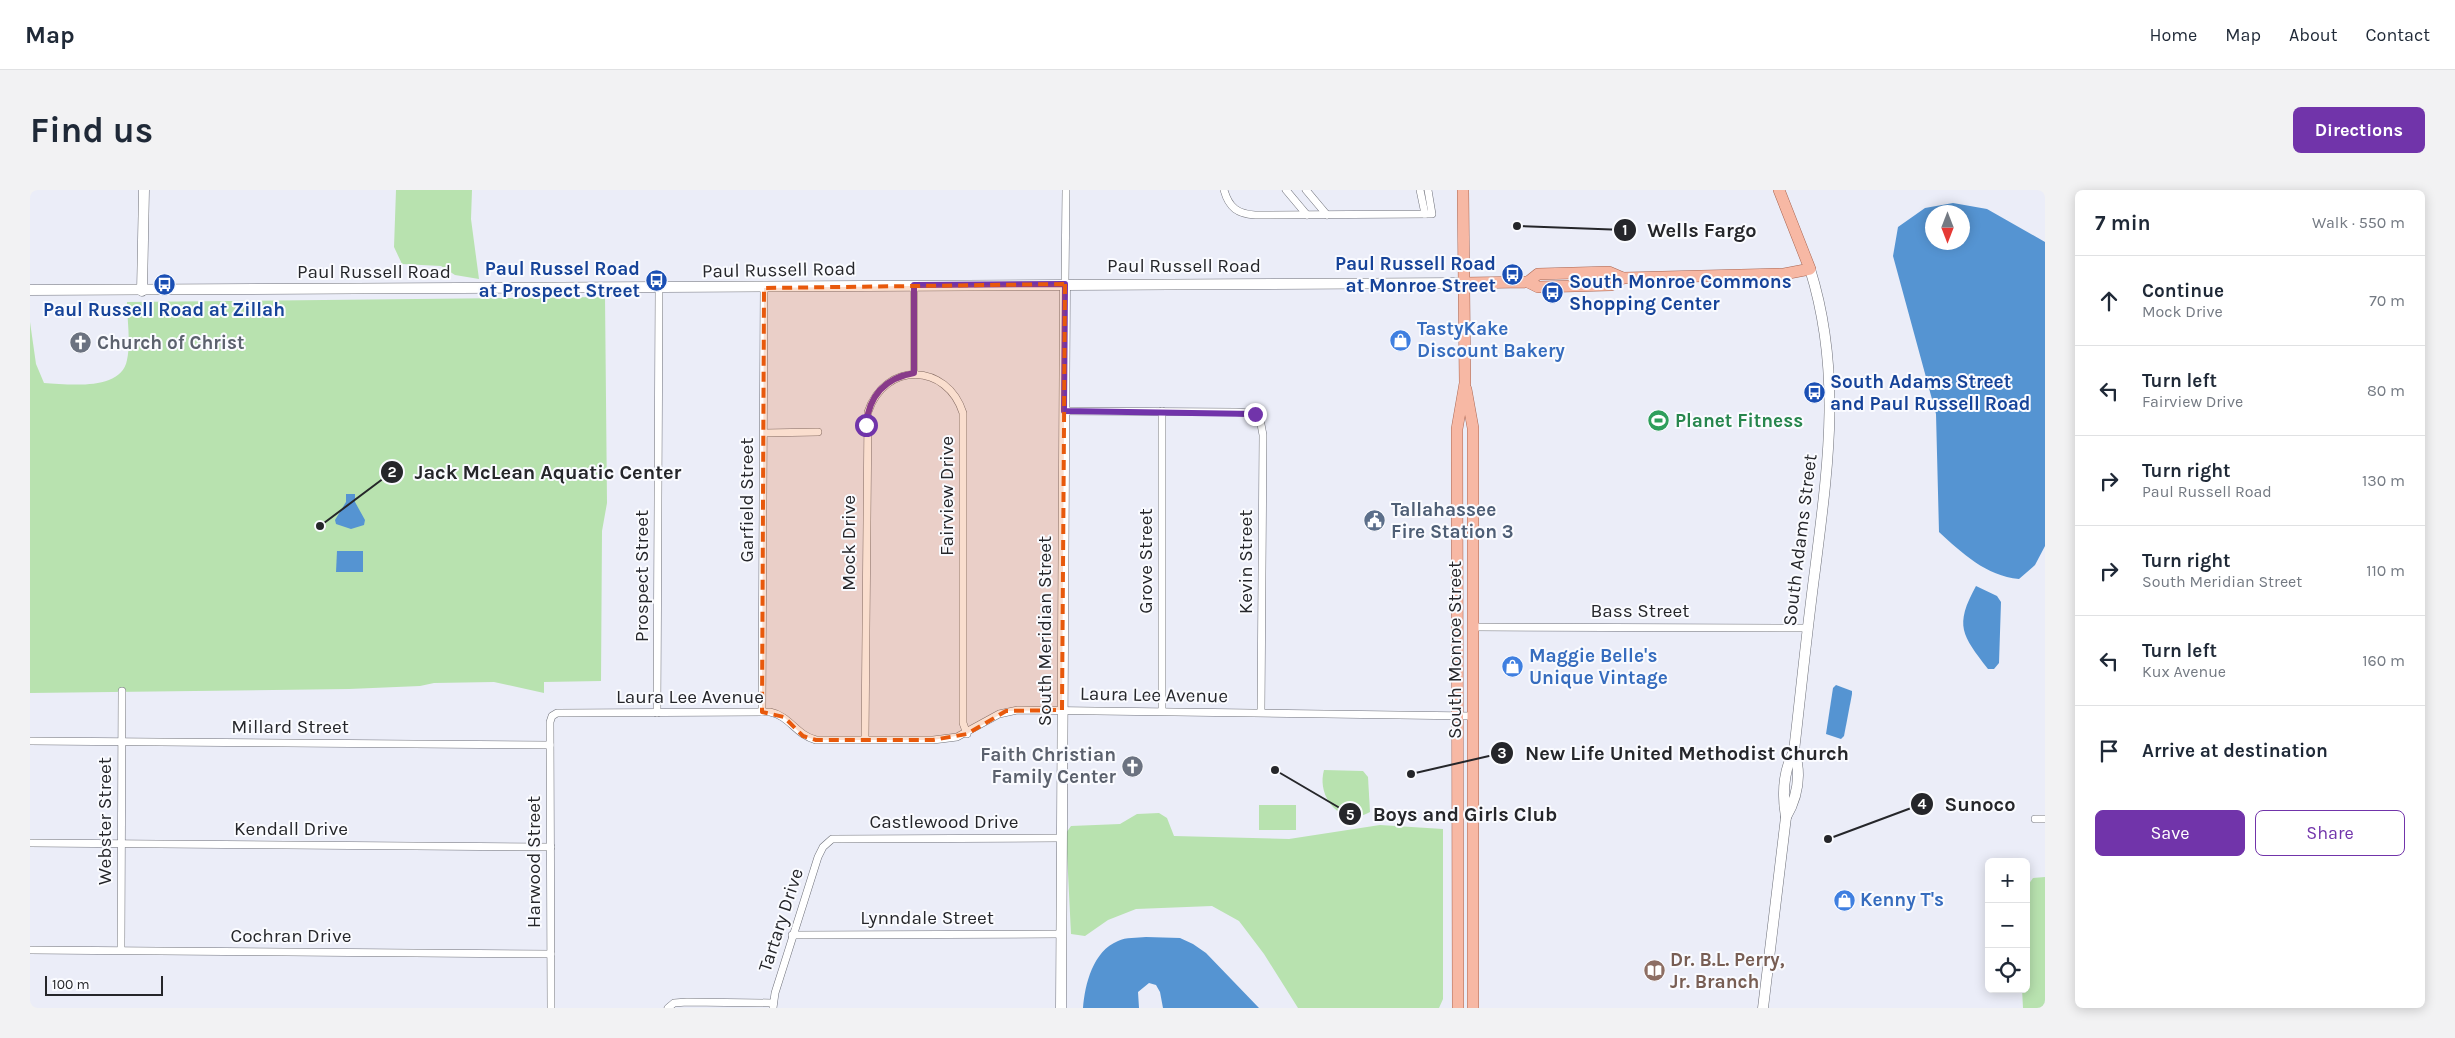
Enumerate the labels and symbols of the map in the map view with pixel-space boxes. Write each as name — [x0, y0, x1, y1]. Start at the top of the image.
north arrow — [1925, 205, 1970, 250]
callout: Wells Fargo — [1612, 213, 1767, 248]
text: Wells Fargo — [1647, 219, 1757, 242]
text: 1 — [1622, 221, 1628, 239]
place label: Paul Russell Road at Monroe Street — [1335, 253, 1496, 297]
street label: Paul Russell Road — [1107, 255, 1261, 277]
place label: Paul Russel Road at Prospect Street — [479, 258, 640, 302]
street label: Paul Russell Road — [702, 258, 856, 282]
street label: Paul Russell Road — [297, 261, 451, 283]
bus stop icon: Paul Russell Road at Monroe Street — [1500, 263, 1524, 287]
bus stop icon: Paul Russel Road at Prospect Street — [644, 268, 668, 292]
place label: South Monroe Commons Shopping Center — [1569, 271, 1792, 315]
bus stop icon: Paul Russell Road at Zillah — [152, 272, 176, 296]
bus stop icon: South Monroe Commons Shopping Center — [1541, 281, 1565, 305]
place label: Paul Russell Road at Zillah — [43, 299, 285, 321]
place label: TastyKake Discount Bakery — [1417, 318, 1565, 362]
shop icon: TastyKake Discount Bakery — [1389, 328, 1413, 352]
church icon: Church of Christ — [69, 331, 93, 355]
place label: Church of Christ — [97, 332, 245, 354]
place label: South Adams Street and Paul Russell Road — [1830, 371, 2030, 415]
bus stop icon: South Adams Street and Paul Russell Road — [1802, 381, 1826, 405]
route end — [1244, 403, 1267, 426]
sports icon: Planet Fitness — [1647, 409, 1671, 433]
place label: Planet Fitness — [1675, 410, 1803, 432]
route start — [855, 414, 878, 437]
street label: Fairview Drive — [936, 436, 958, 556]
street label: Garfield Street — [736, 438, 758, 562]
street label: South Adams Street — [1779, 453, 1821, 627]
callout: Jack McLean Aquatic Center — [380, 454, 692, 489]
text: Jack McLean Aquatic Center — [415, 461, 682, 484]
text: 2 — [387, 463, 397, 481]
street label: Mock Drive — [838, 495, 860, 591]
place label: Tallahassee Fire Station 3 — [1391, 499, 1514, 543]
street label: Grove Street — [1135, 508, 1157, 614]
public building icon: Tallahassee Fire Station 3 — [1363, 509, 1387, 533]
street label: Prospect Street — [631, 510, 653, 642]
street label: Kevin Street — [1235, 510, 1257, 614]
street label: South Meridian Street — [1034, 536, 1056, 726]
street label: South Monroe Street — [1444, 561, 1466, 739]
street label: Bass Street — [1591, 600, 1689, 622]
place label: Maggie Belle's Unique Vintage — [1529, 645, 1668, 689]
shop icon: Maggie Belle's Unique Vintage — [1501, 655, 1525, 679]
street label: Laura Lee Avenue — [1080, 683, 1228, 707]
street label: Laura Lee Avenue — [616, 686, 764, 708]
street label: Millard Street — [231, 716, 349, 738]
callout: New Life United Methodist Church — [1490, 735, 1859, 770]
text: New Life United Methodist Church — [1525, 742, 1849, 765]
place label: Faith Christian Family Center — [980, 744, 1117, 788]
text: 3 — [1497, 744, 1507, 762]
church icon: Faith Christian Family Center — [1120, 754, 1144, 778]
street label: Webster Street — [94, 757, 116, 885]
callout: Sunoco — [1910, 786, 2026, 821]
text: Sunoco — [1945, 793, 2015, 816]
text: 4 — [1918, 795, 1927, 813]
street label: Harwood Street — [523, 796, 545, 928]
callout: Boys and Girls Club — [1337, 797, 1567, 832]
text: Boys and Girls Club — [1373, 803, 1557, 826]
text: 5 — [1346, 806, 1355, 824]
street label: Castlewood Drive — [870, 811, 1019, 833]
street label: Kendall Drive — [234, 818, 348, 840]
street label: Tartary Drive — [754, 866, 808, 974]
shop icon: Kenny T's — [1832, 888, 1856, 912]
place label: Kenny T's — [1860, 889, 1944, 911]
street label: Lynndale Street — [860, 907, 994, 929]
street label: Cochran Drive — [231, 925, 351, 947]
place label: Dr. B.L. Perry, Jr. Branch — [1670, 949, 1785, 993]
library icon: Dr. B.L. Perry, Jr. Branch — [1642, 959, 1666, 983]
scale bar — [45, 973, 162, 996]

